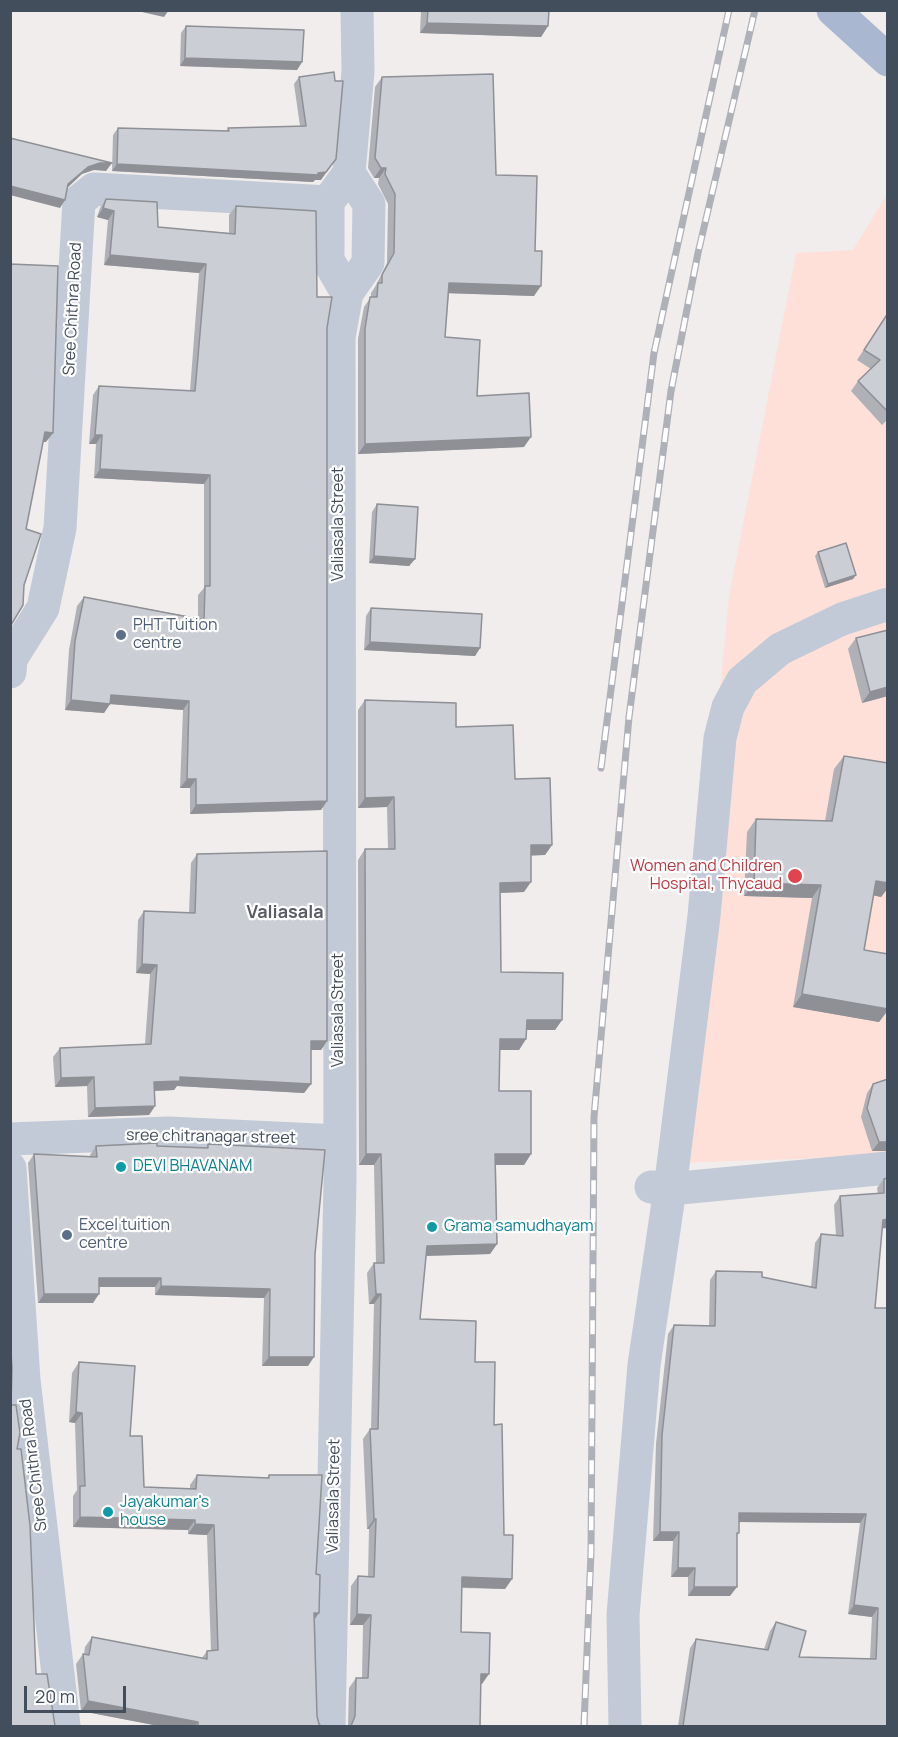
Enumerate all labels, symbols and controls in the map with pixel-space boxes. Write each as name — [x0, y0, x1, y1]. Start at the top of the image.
street label: Sree Chithra Road — [60, 242, 86, 376]
street label: Valiasala Street — [329, 467, 349, 581]
place label: PHT Tuition centre — [133, 616, 217, 654]
marker: PHT Tuition centre — [114, 628, 128, 642]
place label: Women and Children Hospital, Thycaud — [630, 857, 782, 895]
marker: Women and Children Hospital, Thycaud — [786, 867, 804, 885]
district label: Valiasala — [246, 902, 324, 924]
street label: Valiasala Street — [329, 953, 349, 1067]
street label: sree chitranagar street — [126, 1126, 296, 1148]
place label: DEVI BHAVANAM — [133, 1157, 252, 1177]
marker: DEVI BHAVANAM — [114, 1160, 128, 1174]
place label: Excel tuition centre — [79, 1216, 170, 1254]
place label: Grama samudhayam — [444, 1217, 594, 1237]
marker: Grama samudhayam — [425, 1220, 439, 1234]
marker: Excel tuition centre — [60, 1228, 74, 1242]
street label: Sree Chithra Road — [16, 1398, 52, 1532]
street label: Valiasala Street — [323, 1439, 345, 1553]
place label: Jayakumar's house — [120, 1493, 209, 1531]
marker: Jayakumar's house — [101, 1505, 115, 1519]
scale bar — [27, 1674, 129, 1712]
text: 20 m — [35, 1684, 75, 1708]

